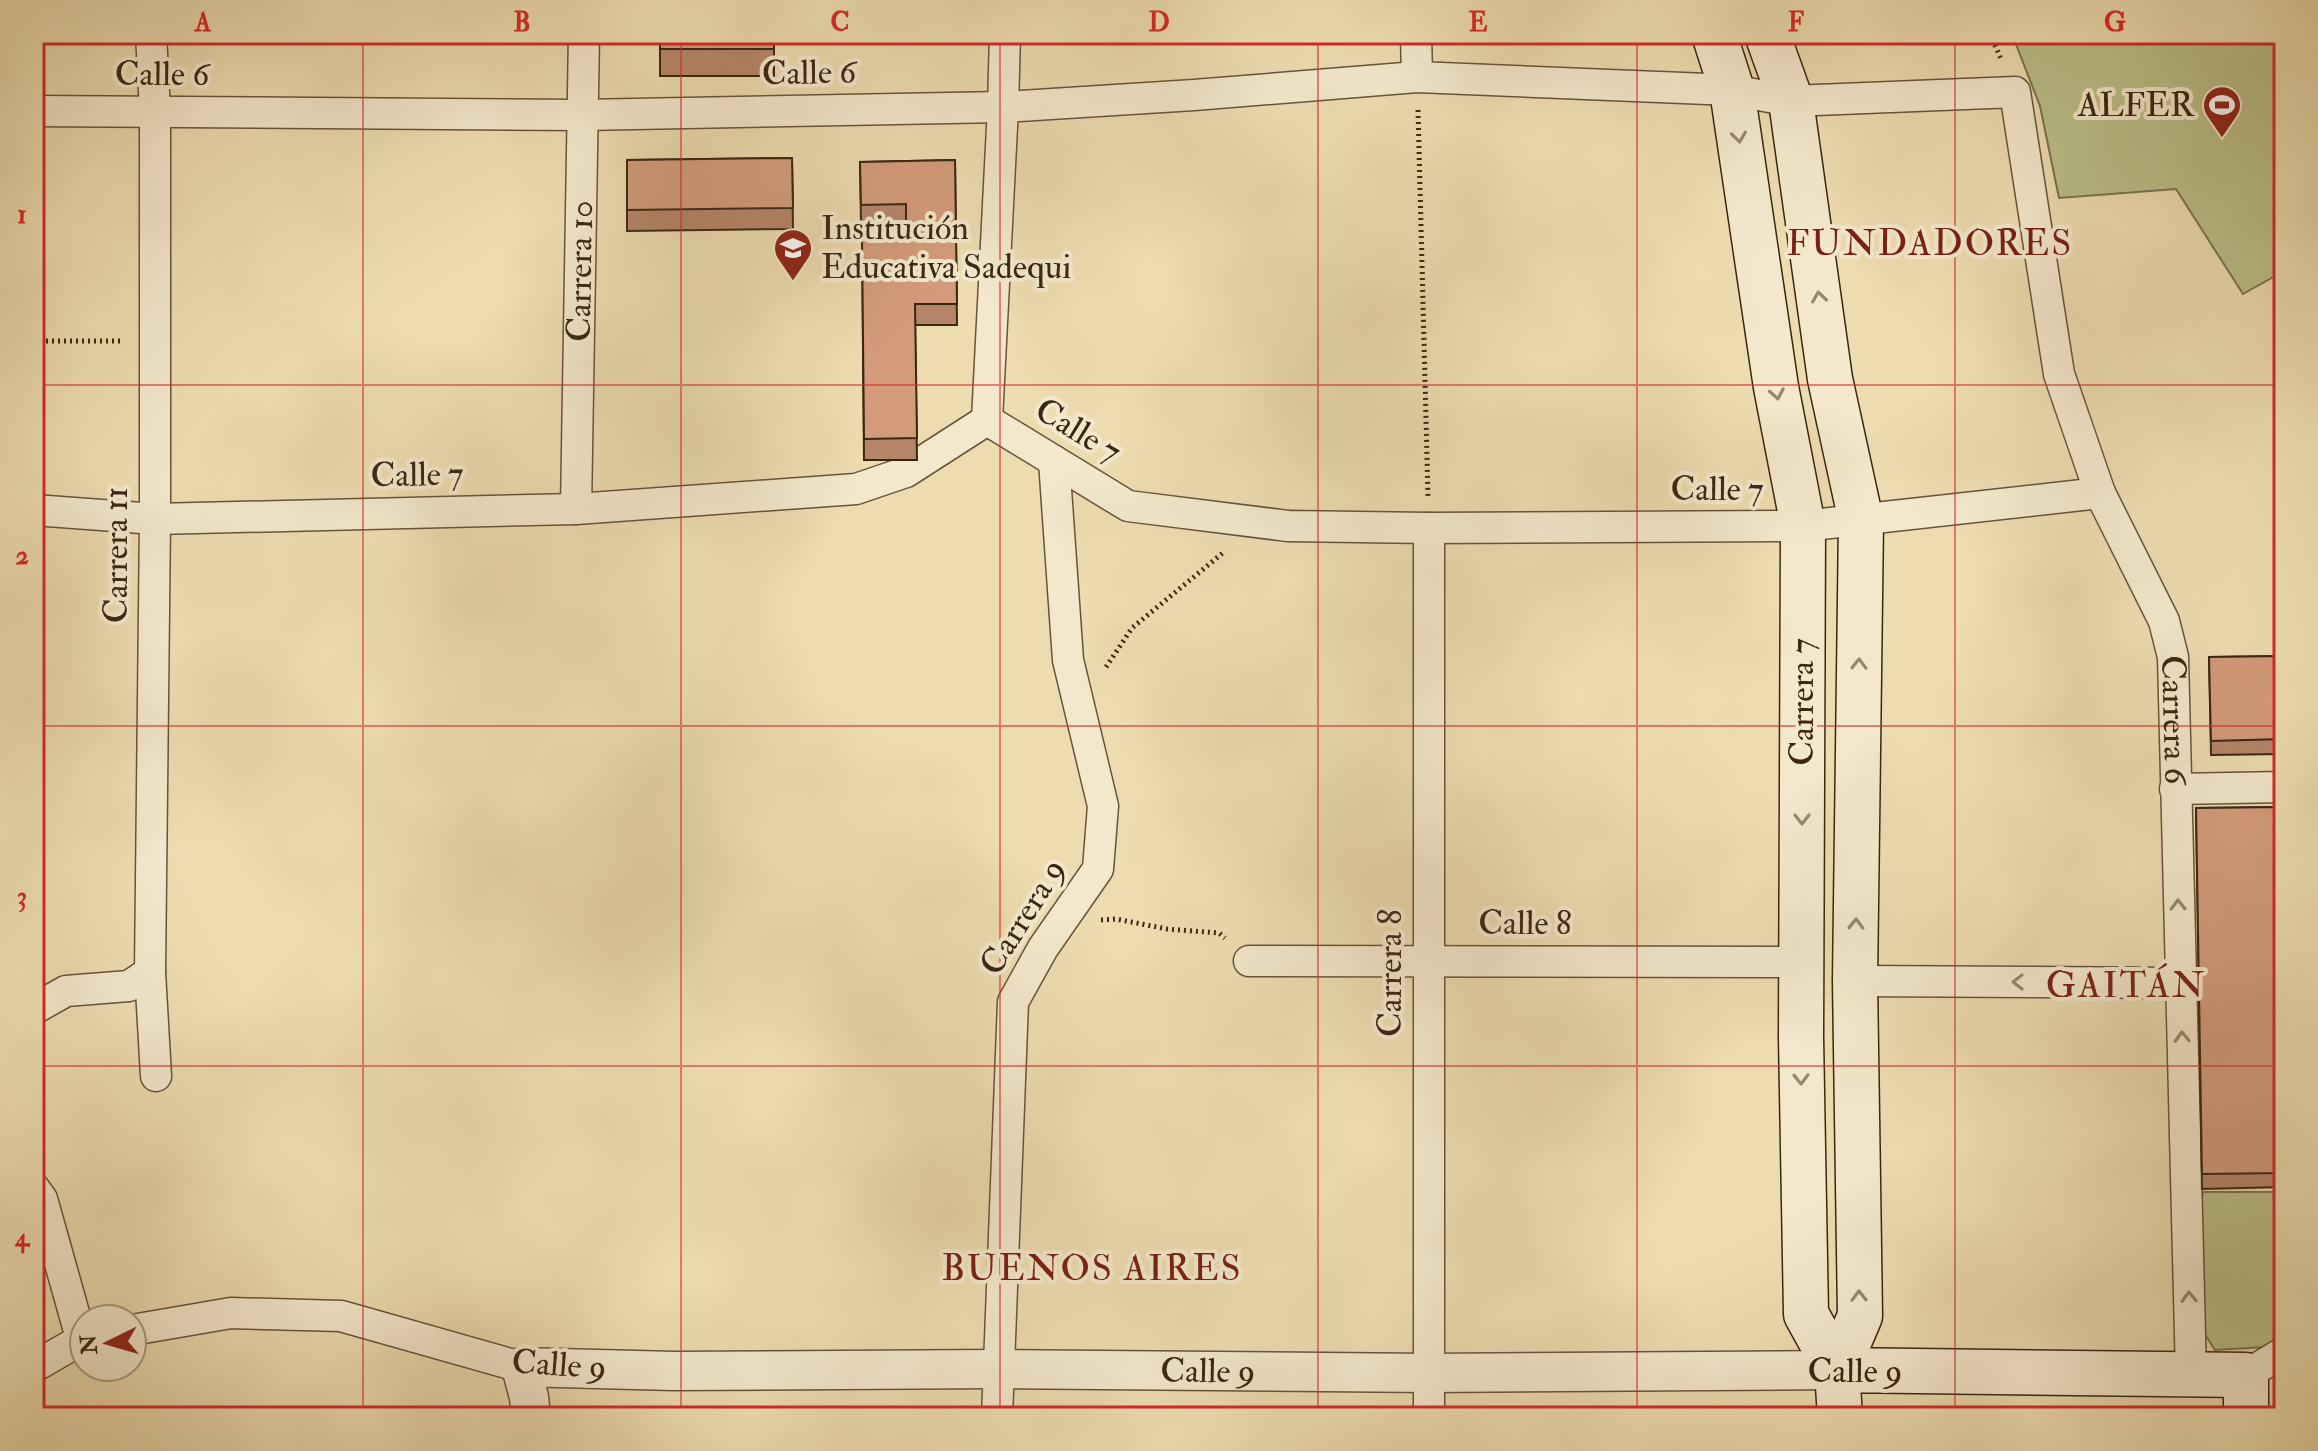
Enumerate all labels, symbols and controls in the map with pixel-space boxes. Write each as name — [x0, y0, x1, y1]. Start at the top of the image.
text: A — [194, 7, 212, 39]
text: B — [513, 7, 531, 39]
text: C — [830, 7, 850, 39]
text: D — [1148, 7, 1170, 39]
text: E — [1469, 7, 1488, 39]
text: F — [1788, 7, 1805, 39]
text: G — [2104, 7, 2126, 39]
street label: Calle 6 — [761, 51, 858, 95]
street label: Calle 6 — [115, 53, 211, 96]
place label: ALFER — [2077, 84, 2195, 127]
sports icon: ALFER — [2201, 84, 2243, 139]
one-way arrow — [1730, 130, 1747, 143]
text: 1 — [17, 199, 27, 231]
street label: Carrera 10 — [557, 200, 603, 342]
place label: Institución Educativa Sadequi — [821, 207, 1071, 289]
district label: FUNDADORES — [1787, 221, 2073, 266]
school or university icon: Institución Educativa Sadequi — [772, 227, 814, 282]
one-way arrow — [1811, 290, 1828, 303]
one-way arrow — [1768, 387, 1785, 400]
street label: Calle 7 — [1027, 389, 1129, 474]
street label: Calle 7 — [370, 453, 464, 497]
street label: Calle 7 — [1670, 468, 1764, 511]
street label: Carrera 11 — [95, 487, 138, 623]
text: 2 — [15, 540, 29, 572]
street label: Carrera 7 — [1781, 638, 1824, 766]
street label: Carrera 6 — [2151, 655, 2198, 787]
one-way arrow — [1850, 657, 1868, 670]
one-way arrow — [1793, 813, 1811, 826]
street label: Carrera 9 — [970, 851, 1076, 983]
text: 3 — [17, 881, 27, 913]
one-way arrow — [2170, 898, 2187, 911]
street label: Calle 8 — [1478, 902, 1572, 945]
street label: Carrera 8 — [1369, 909, 1412, 1037]
one-way arrow — [1847, 917, 1865, 930]
district label: GAITÁN — [2046, 963, 2206, 1008]
one-way arrow — [2011, 973, 2024, 991]
one-way arrow — [2173, 1030, 2190, 1043]
one-way arrow — [1793, 1073, 1810, 1086]
text: 4 — [14, 1222, 31, 1254]
district label: BUENOS AIRES — [941, 1246, 1243, 1291]
one-way arrow — [1851, 1289, 1868, 1302]
one-way arrow — [2180, 1290, 2197, 1303]
north arrow — [68, 1303, 148, 1383]
text: N — [74, 1333, 104, 1357]
street label: Calle 9 — [510, 1340, 608, 1390]
street label: Calle 9 — [1160, 1349, 1255, 1393]
street label: Calle 9 — [1808, 1350, 1902, 1393]

